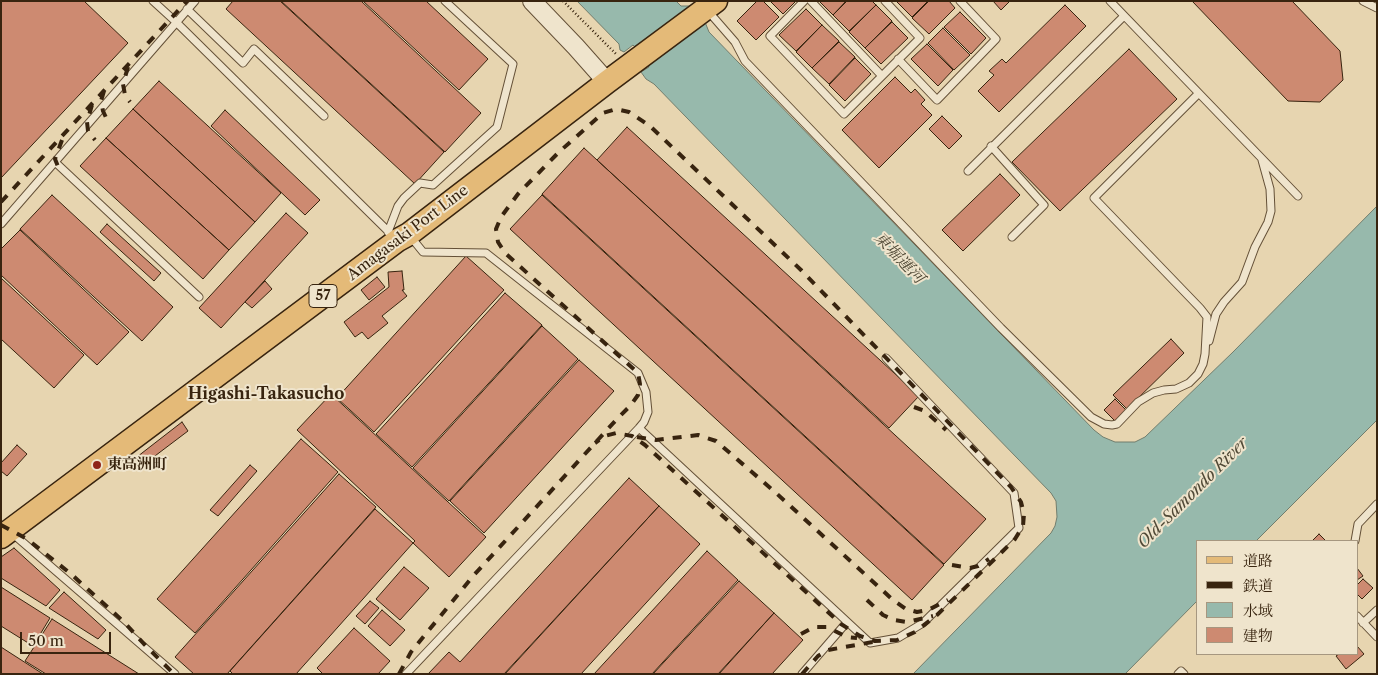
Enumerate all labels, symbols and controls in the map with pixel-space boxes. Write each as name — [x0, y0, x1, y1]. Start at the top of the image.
street label: Amagasaki Port Line — [344, 182, 472, 284]
water label: 東堀運河 — [870, 228, 928, 288]
road number: 57 — [309, 284, 337, 308]
district label: Higashi-Takasucho — [188, 384, 344, 404]
water label: Old-Samondo River — [1134, 434, 1252, 552]
place label: 東高洲町 — [107, 456, 167, 474]
marker: 東高洲町 — [91, 459, 103, 471]
legend — [1196, 540, 1358, 655]
text: 道路 — [1243, 551, 1273, 570]
text: 鉄道 — [1243, 576, 1273, 595]
text: 水域 — [1243, 601, 1273, 620]
scale bar — [22, 622, 114, 654]
text: 建物 — [1243, 626, 1273, 645]
text: 50 m — [28, 631, 64, 650]

